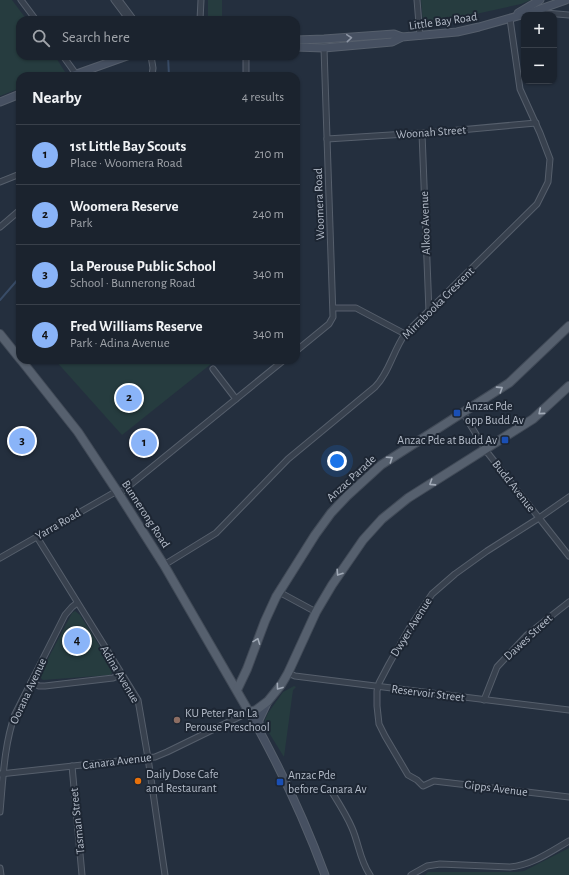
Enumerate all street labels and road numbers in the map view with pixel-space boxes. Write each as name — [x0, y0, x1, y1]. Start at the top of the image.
street label: Little Bay Road — [408, 10, 478, 33]
street label: Woonah Street — [396, 124, 467, 140]
street label: Woomera Road — [312, 168, 326, 240]
street label: Alkoo Avenue — [418, 191, 432, 255]
street label: Mirrabooka Crescent — [400, 265, 476, 341]
street label: Anzac Parade — [324, 452, 378, 504]
street label: Budd Avenue — [490, 458, 538, 514]
street label: Bunnerong Road — [120, 478, 172, 550]
street label: Yarra Road — [33, 506, 83, 542]
street label: Dwyer Avenue — [388, 595, 435, 659]
street label: Dawes Street — [502, 612, 555, 662]
street label: Adina Avenue — [98, 643, 142, 705]
street label: Oorana Avenue — [7, 656, 49, 726]
street label: Reservoir Street — [391, 683, 465, 703]
street label: Canara Avenue — [82, 751, 152, 771]
street label: Gipps Avenue — [464, 778, 528, 798]
street label: Tasman Street — [68, 787, 86, 855]

